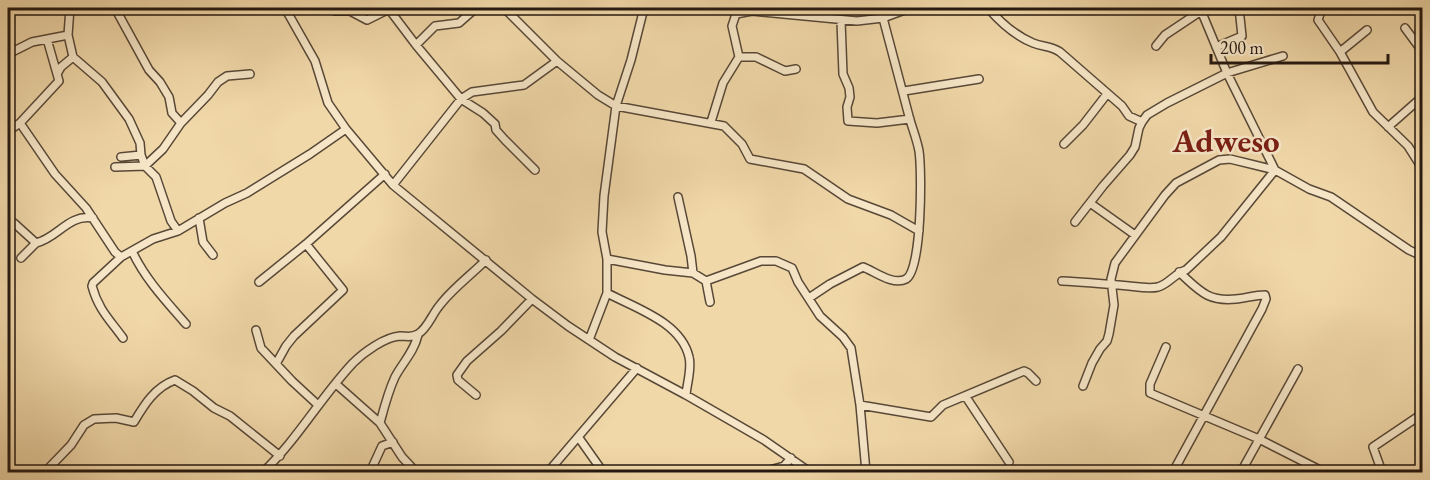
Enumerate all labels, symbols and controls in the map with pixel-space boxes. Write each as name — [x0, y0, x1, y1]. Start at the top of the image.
scale bar — [1211, 27, 1388, 65]
text: 200 m — [1220, 36, 1264, 59]
district label: Adweso — [1171, 119, 1280, 162]

